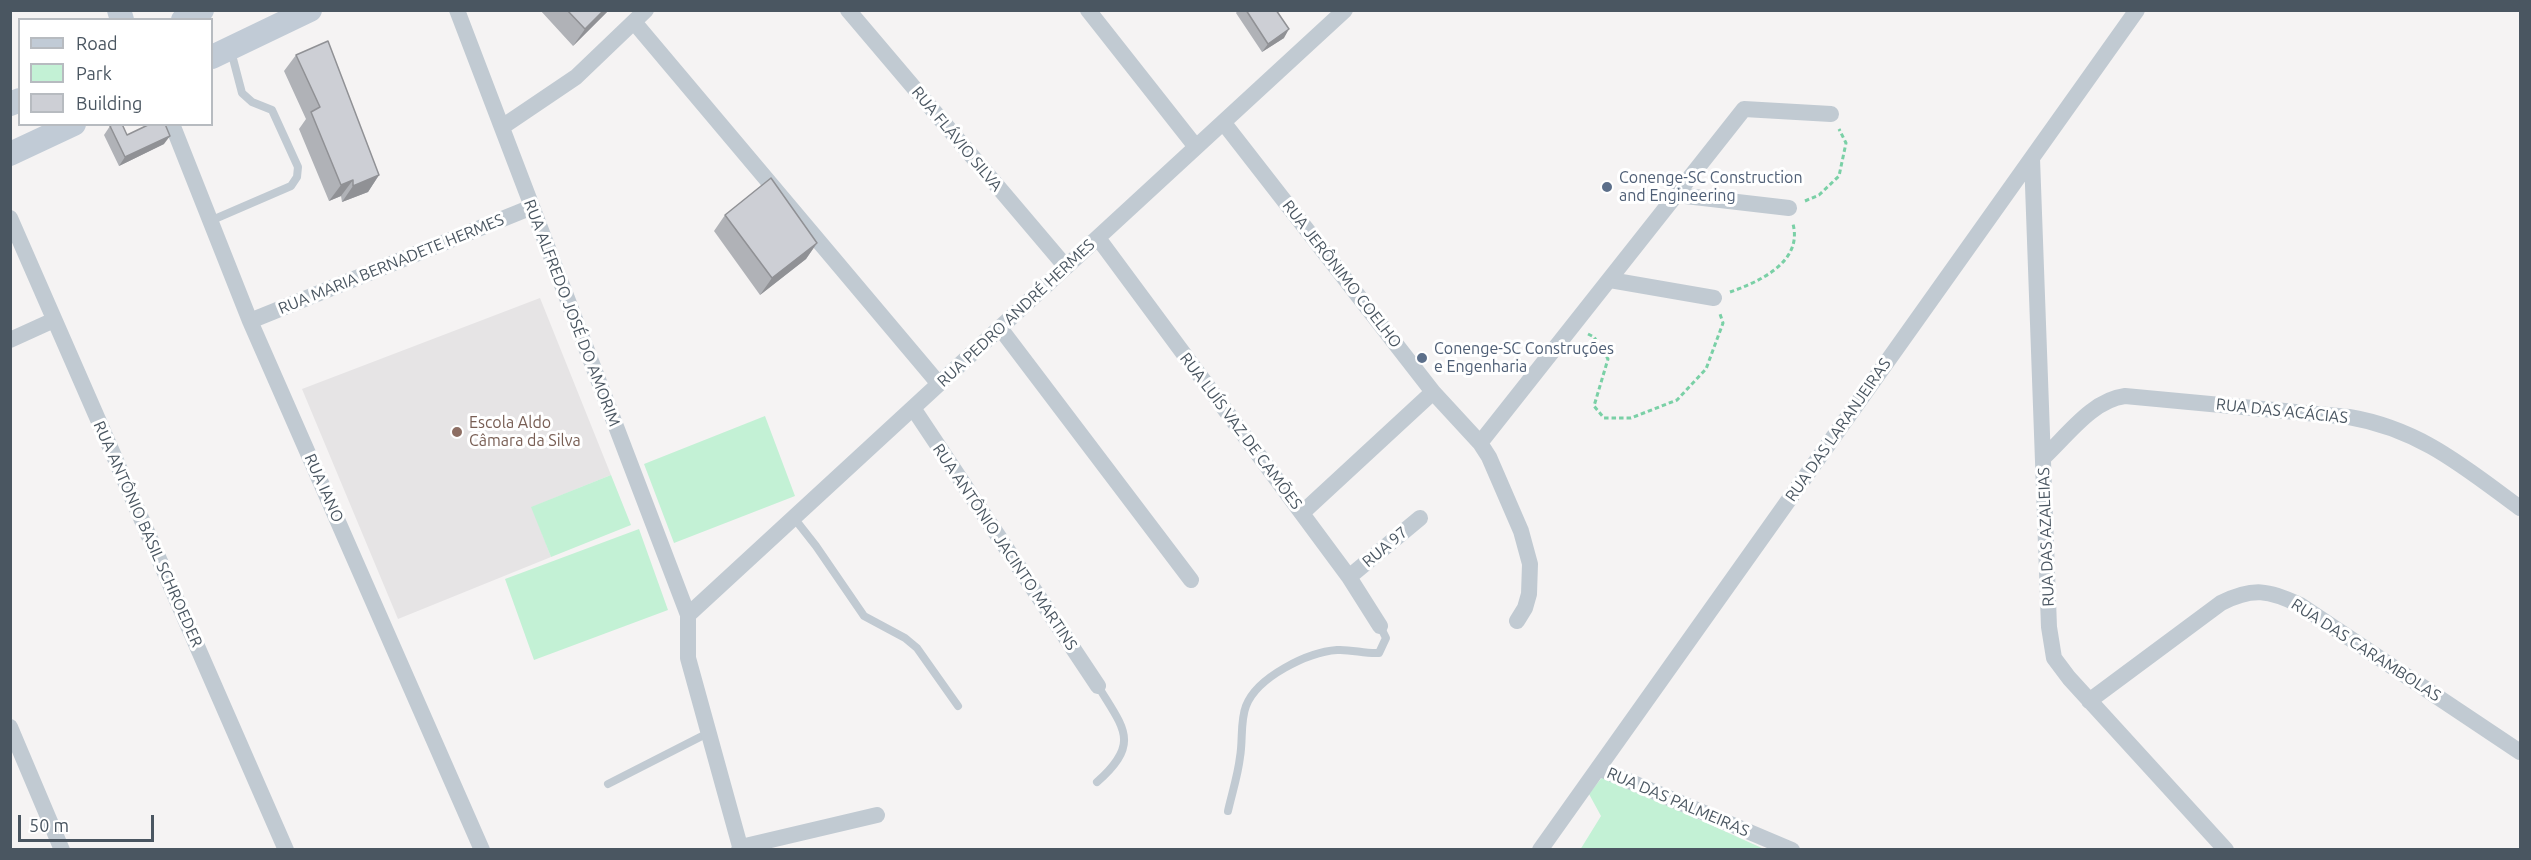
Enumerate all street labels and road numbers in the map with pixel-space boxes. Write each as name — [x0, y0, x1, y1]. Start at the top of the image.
street label: RUA FLÁVIO SILVA — [908, 83, 1006, 195]
street label: RUA JERÔNIMO COELHO — [1278, 196, 1406, 352]
street label: RUA ALFREDO JOSÉ DO AMORIM — [520, 197, 624, 429]
street label: RUA MARIA BERNADETE HERMES — [275, 210, 507, 318]
street label: RUA PEDRO ANDRÉ HERMES — [933, 235, 1099, 391]
street label: RUA LUÍS VAZ DE CAMÕES — [1176, 349, 1306, 513]
street label: RUA DAS LARANJEIRAS — [1781, 355, 1895, 505]
street label: RUA DAS ACÁCIAS — [2215, 395, 2349, 427]
street label: RUA ANTÔNIO BASIL SCHROEDER — [89, 418, 207, 650]
street label: RUA ANTÔNIO JACINTO MARTINS — [929, 440, 1081, 654]
street label: RUA IANO — [300, 451, 348, 525]
street label: RUA DAS AZALEIAS — [2034, 467, 2058, 607]
street label: RUA 97 — [1359, 523, 1411, 571]
street label: RUA DAS CARAMBOLAS — [2288, 594, 2444, 706]
street label: RUA DAS PALMEIRAS — [1604, 763, 1752, 841]

